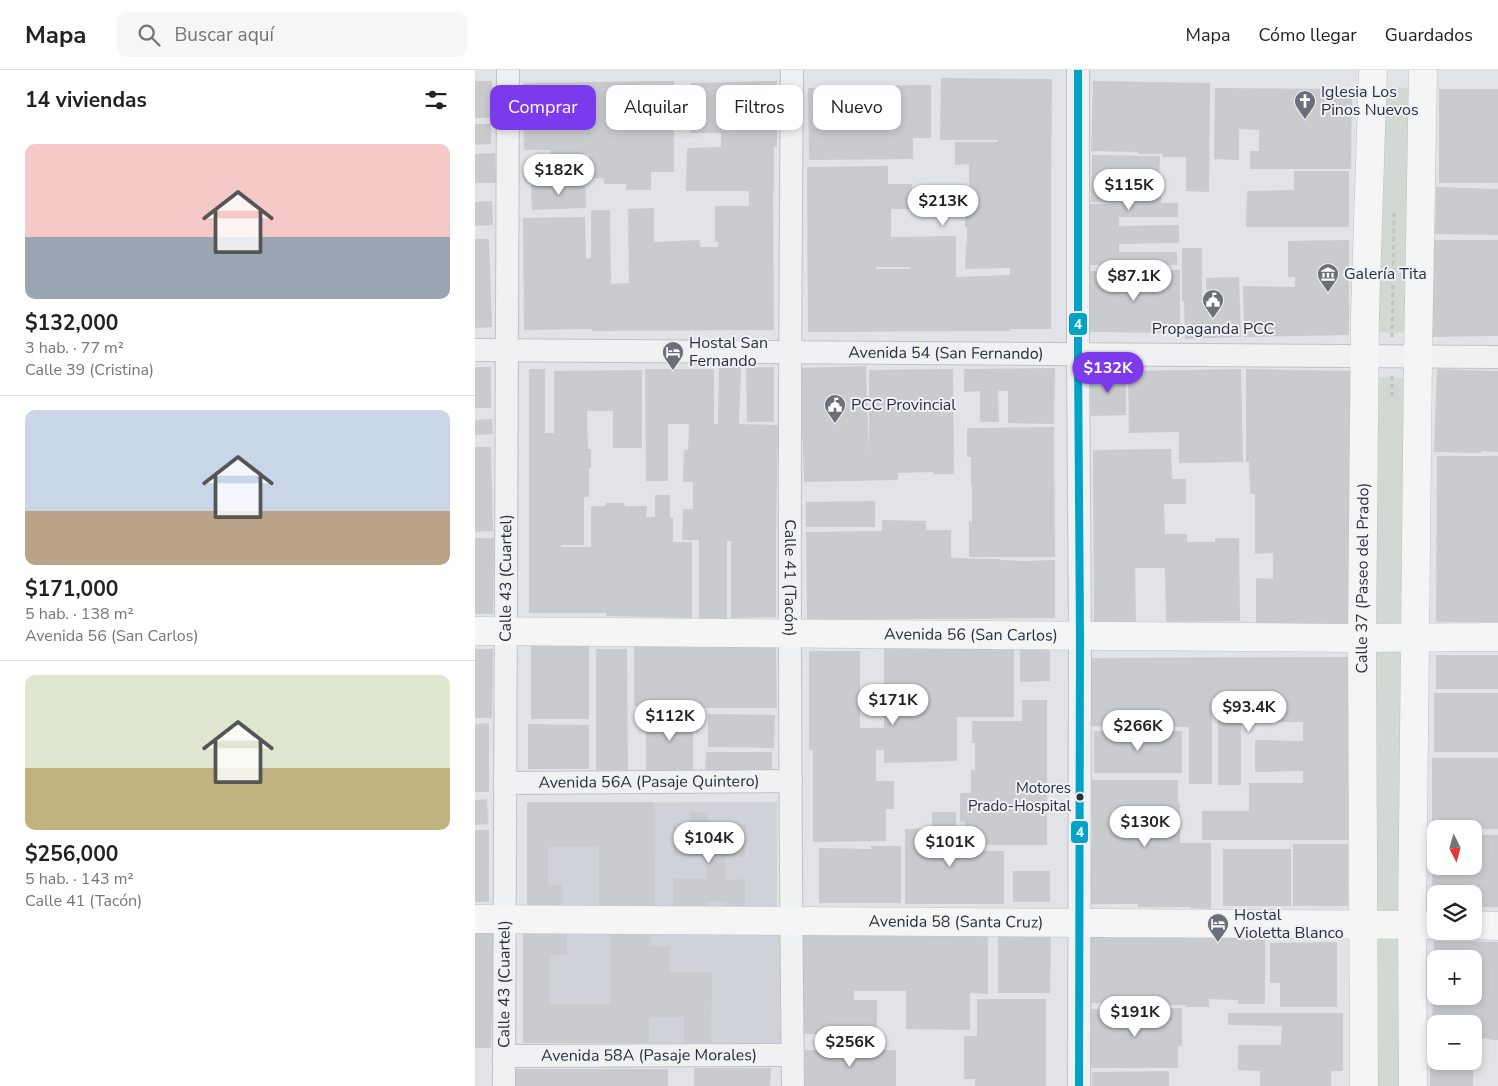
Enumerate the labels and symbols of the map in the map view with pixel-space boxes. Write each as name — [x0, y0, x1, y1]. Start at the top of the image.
place label: Iglesia Los Pinos Nuevos — [1321, 81, 1419, 121]
church icon: Iglesia Los Pinos Nuevos — [1293, 89, 1317, 120]
pin: $182K — [524, 154, 594, 196]
pin: $115K — [1094, 168, 1164, 211]
pin: $213K — [908, 184, 978, 227]
pin: $87.1K — [1093, 260, 1175, 302]
museum icon: Galería Tita — [1316, 262, 1340, 293]
place label: Galería Tita — [1344, 263, 1427, 285]
public building icon: Propaganda PCC — [1201, 288, 1225, 319]
line badge: 4 — [1068, 312, 1088, 336]
text: 4 — [1074, 315, 1083, 334]
place label: Propaganda PCC — [1152, 318, 1274, 340]
place label: Hostal San Fernando — [689, 332, 768, 372]
hotel icon: Hostal San Fernando — [661, 340, 685, 371]
street label: Avenida 54 (San Fernando) — [848, 342, 1044, 365]
pin: $132K — [1073, 352, 1143, 394]
public building icon: PCC Provincial — [823, 393, 847, 424]
place label: PCC Provincial — [851, 394, 956, 416]
street label: Calle 37 (Paseo del Prado) — [1351, 482, 1374, 674]
street label: Calle 43 (Cuartel) — [495, 514, 517, 642]
street label: Calle 41 (Tacón) — [779, 519, 801, 637]
street label: Avenida 56 (San Carlos) — [884, 623, 1058, 647]
pin: $171K — [858, 684, 928, 726]
pin: $93.4K — [1208, 690, 1290, 733]
pin: $112K — [635, 700, 705, 742]
pin: $266K — [1103, 710, 1173, 752]
street label: Avenida 56A (Pasaje Quintero) — [538, 770, 760, 794]
place label: Motores Prado-Hospital — [968, 778, 1072, 816]
marker: Motores Prado-Hospital — [1075, 792, 1085, 802]
pin: $130K — [1110, 806, 1180, 848]
line badge: 4 — [1070, 820, 1089, 844]
north arrow — [1427, 820, 1483, 875]
pin: $104K — [674, 822, 744, 864]
text: 4 — [1076, 823, 1085, 842]
pin: $101K — [915, 826, 985, 868]
place label: Hostal Violetta Blanco — [1233, 904, 1344, 944]
street label: Avenida 58 (Santa Cruz) — [869, 910, 1043, 934]
hotel icon: Hostal Violetta Blanco — [1206, 912, 1230, 943]
street label: Calle 43 (Cuartel) — [493, 920, 516, 1048]
pin: $191K — [1100, 996, 1170, 1038]
pin: $256K — [815, 1026, 885, 1068]
street label: Avenida 58A (Pasaje Morales) — [541, 1044, 757, 1067]

